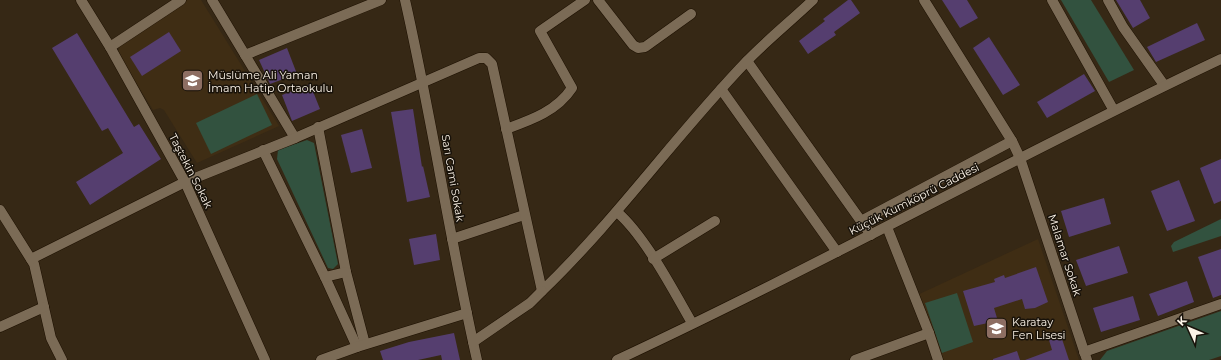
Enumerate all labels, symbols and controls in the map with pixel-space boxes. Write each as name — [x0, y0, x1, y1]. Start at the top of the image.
school or university icon: Müslüme Ali Yaman İmam Hatip Ortaokulu — [180, 68, 206, 94]
place label: Müslüme Ali Yaman İmam Hatip Ortaokulu — [208, 68, 333, 95]
street label: Taştekin Sokak — [166, 131, 216, 211]
street label: Sarı Cami Sokak — [438, 133, 468, 223]
street label: Küçük Kumköprü Caddesi — [847, 160, 981, 238]
street label: Malamar Sokak — [1045, 212, 1085, 298]
north arrow — [1169, 308, 1209, 348]
text: K — [1174, 313, 1190, 329]
school or university icon: Karatay Fen Lisesi — [984, 315, 1010, 341]
place label: Karatay Fen Lisesi — [1012, 315, 1066, 342]

